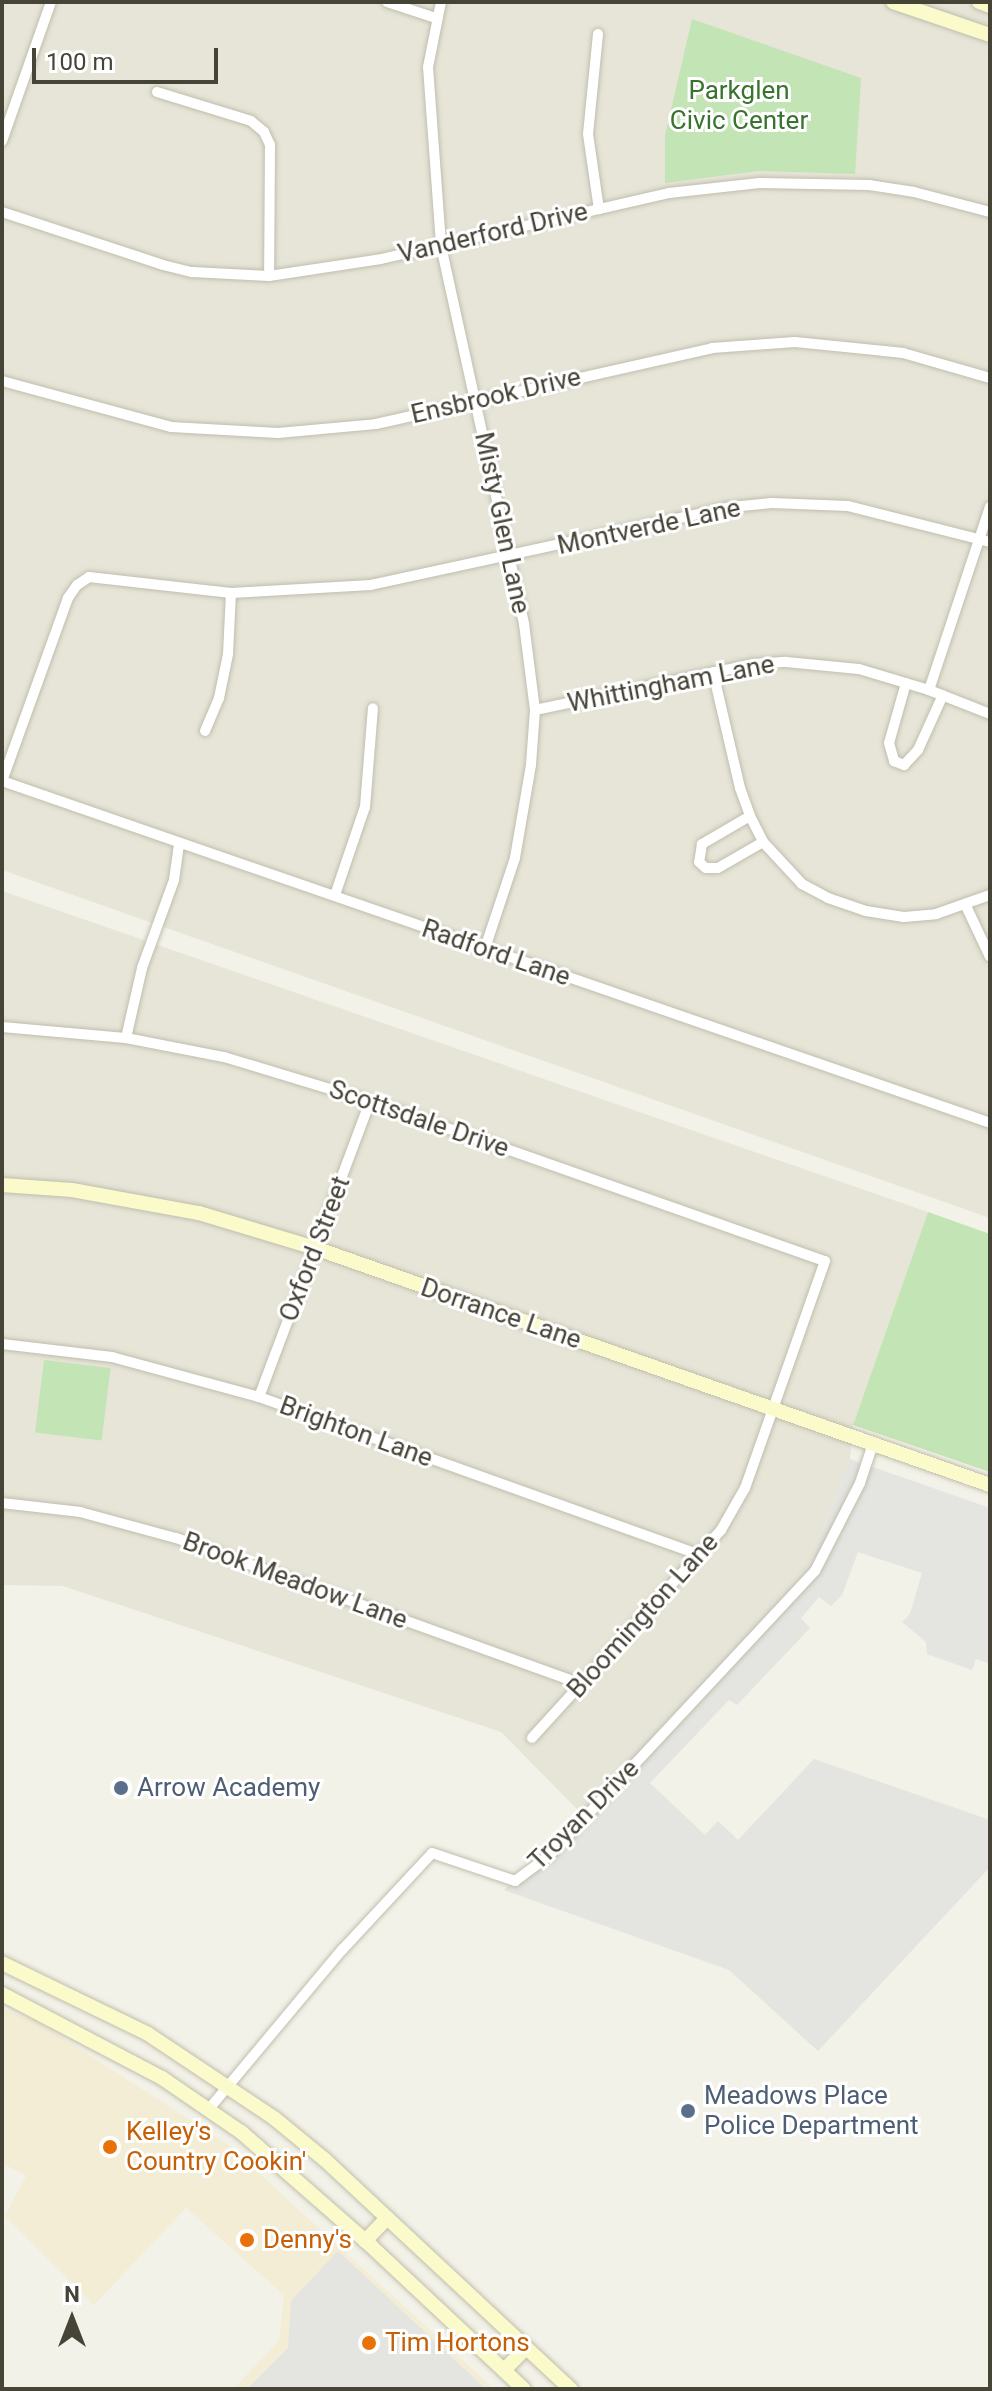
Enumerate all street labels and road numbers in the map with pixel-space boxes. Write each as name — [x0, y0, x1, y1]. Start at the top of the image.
street label: Vanderford Drive — [395, 196, 591, 270]
street label: Ensbrook Drive — [408, 361, 584, 431]
street label: Misty Glen Lane — [468, 429, 536, 617]
street label: Montverde Lane — [555, 492, 743, 562]
street label: Whittingham Lane — [565, 649, 777, 719]
street label: Radford Lane — [418, 913, 574, 993]
street label: Scottsdale Drive — [325, 1074, 513, 1164]
street label: Oxford Street — [273, 1172, 357, 1326]
street label: Dorrance Lane — [417, 1272, 585, 1356]
street label: Brighton Lane — [275, 1390, 437, 1474]
street label: Brook Meadow Lane — [179, 1526, 411, 1636]
street label: Bloomington Lane — [561, 1527, 725, 1705]
street label: Troyan Drive — [522, 1753, 646, 1877]

